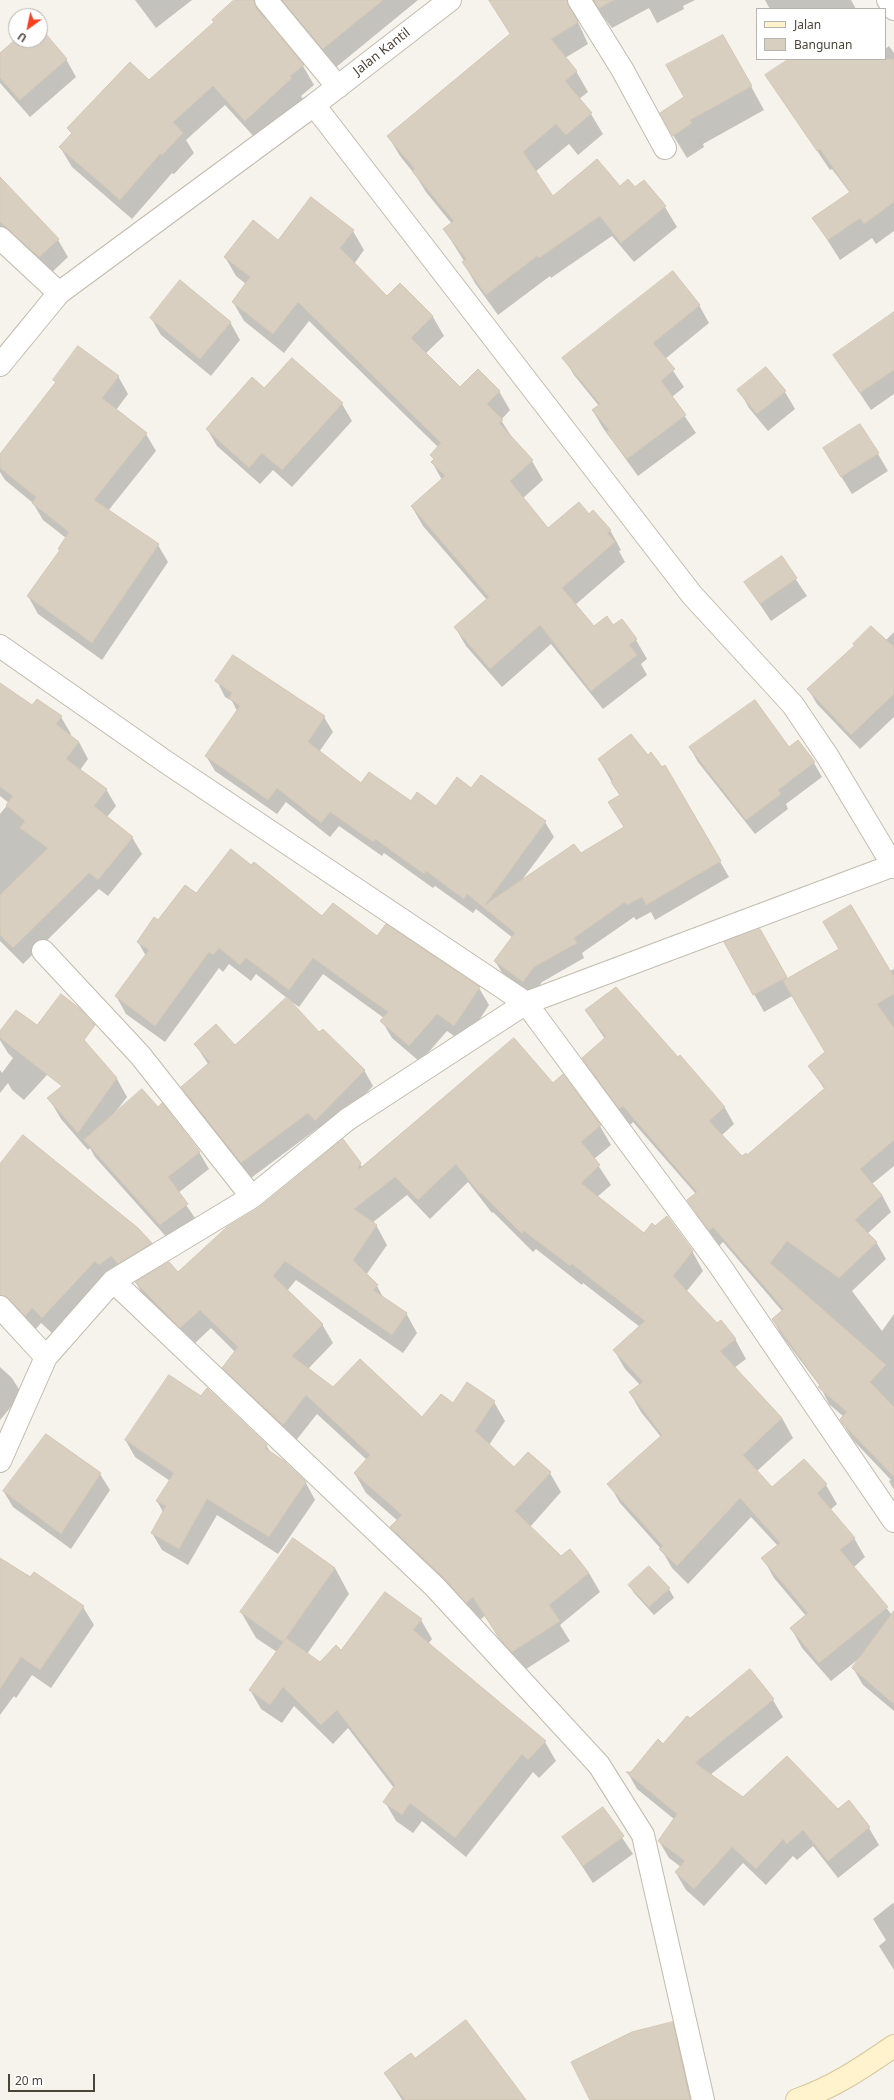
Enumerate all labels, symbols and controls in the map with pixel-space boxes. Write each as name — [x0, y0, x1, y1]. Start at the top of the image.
north arrow — [8, 8, 48, 48]
legend — [756, 8, 886, 60]
text: Jalan — [794, 16, 821, 33]
street label: Jalan Kantil — [351, 25, 413, 79]
text: U — [14, 29, 29, 46]
text: Bangunan — [794, 36, 852, 53]
scale bar — [10, 2066, 97, 2092]
text: 20 m — [15, 2072, 43, 2089]

